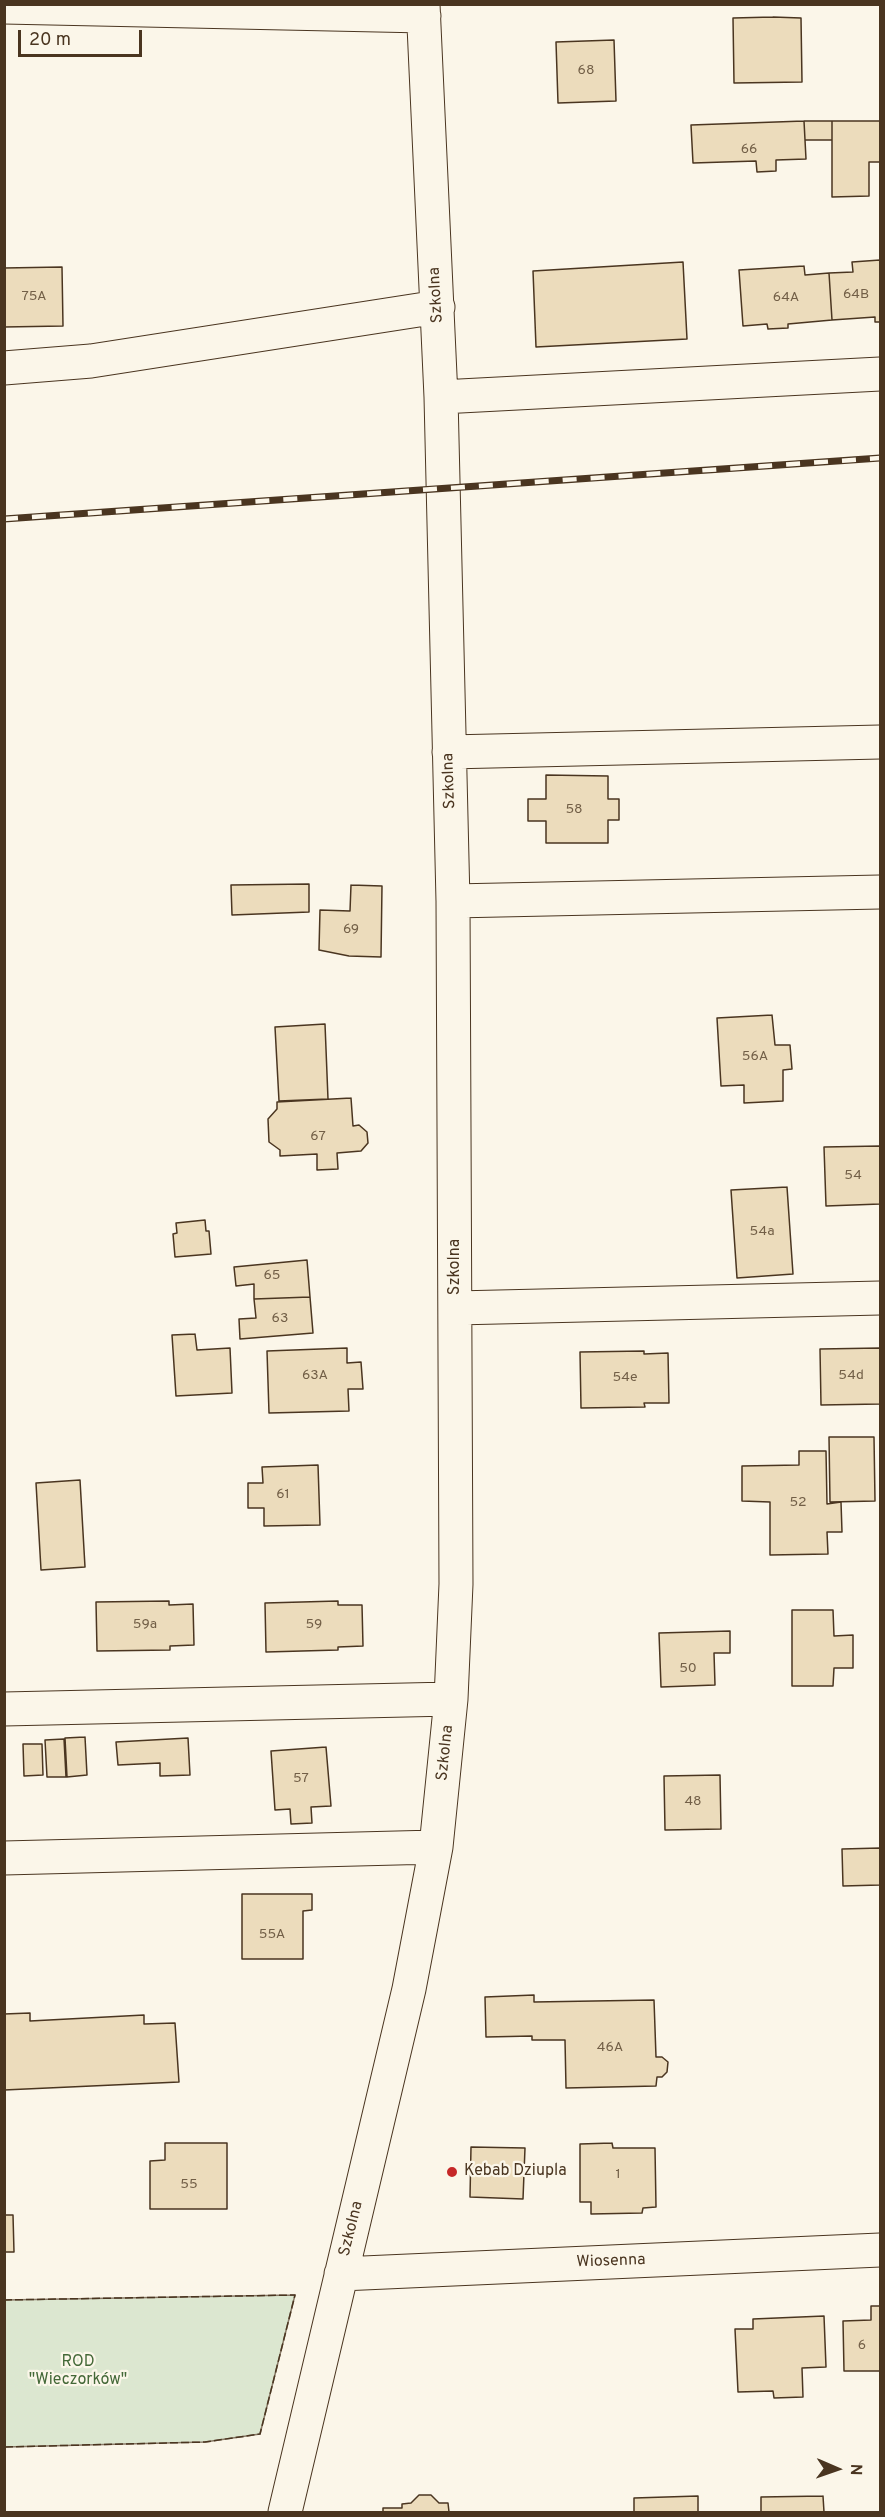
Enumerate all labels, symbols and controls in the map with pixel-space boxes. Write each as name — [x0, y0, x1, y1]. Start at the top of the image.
scale bar — [21, 18, 146, 56]
text: 20 m — [29, 29, 71, 52]
house number: 68 — [578, 63, 594, 79]
house number: 66 — [741, 142, 757, 158]
street label: Szkolna — [426, 266, 448, 324]
house number: 64B — [843, 287, 869, 303]
house number: 75A — [21, 289, 47, 305]
house number: 64A — [773, 290, 799, 306]
street label: Szkolna — [439, 753, 461, 809]
house number: 58 — [565, 802, 583, 818]
house number: 69 — [343, 922, 359, 938]
house number: 56A — [742, 1049, 768, 1065]
house number: 67 — [310, 1129, 326, 1145]
house number: 54 — [844, 1168, 862, 1184]
house number: 54a — [749, 1224, 775, 1240]
street label: Szkolna — [446, 1239, 466, 1295]
house number: 65 — [263, 1268, 281, 1284]
house number: 63 — [272, 1311, 288, 1327]
house number: 63A — [302, 1368, 328, 1384]
house number: 54d — [838, 1368, 864, 1384]
house number: 54e — [612, 1370, 638, 1386]
house number: 61 — [276, 1487, 290, 1503]
house number: 52 — [789, 1495, 807, 1511]
house number: 59a — [133, 1617, 157, 1633]
house number: 59 — [306, 1617, 322, 1633]
house number: 50 — [679, 1661, 697, 1677]
street label: Szkolna — [434, 1724, 458, 1782]
house number: 57 — [293, 1771, 309, 1787]
house number: 48 — [684, 1794, 702, 1810]
house number: 55A — [259, 1927, 285, 1943]
house number: 46A — [597, 2040, 623, 2056]
place label: Kebab Dziupla — [464, 2162, 567, 2182]
marker: Kebab Dziupla — [445, 2165, 459, 2179]
house number: 1 — [615, 2167, 621, 2183]
house number: 55 — [180, 2177, 198, 2193]
street label: Szkolna — [336, 2199, 368, 2259]
street label: Wiosenna — [576, 2251, 646, 2273]
house number: 6 — [858, 2338, 866, 2354]
park label: ROD "Wieczorków" — [29, 2353, 127, 2391]
north arrow — [807, 2439, 867, 2499]
text: N — [845, 2464, 865, 2476]

